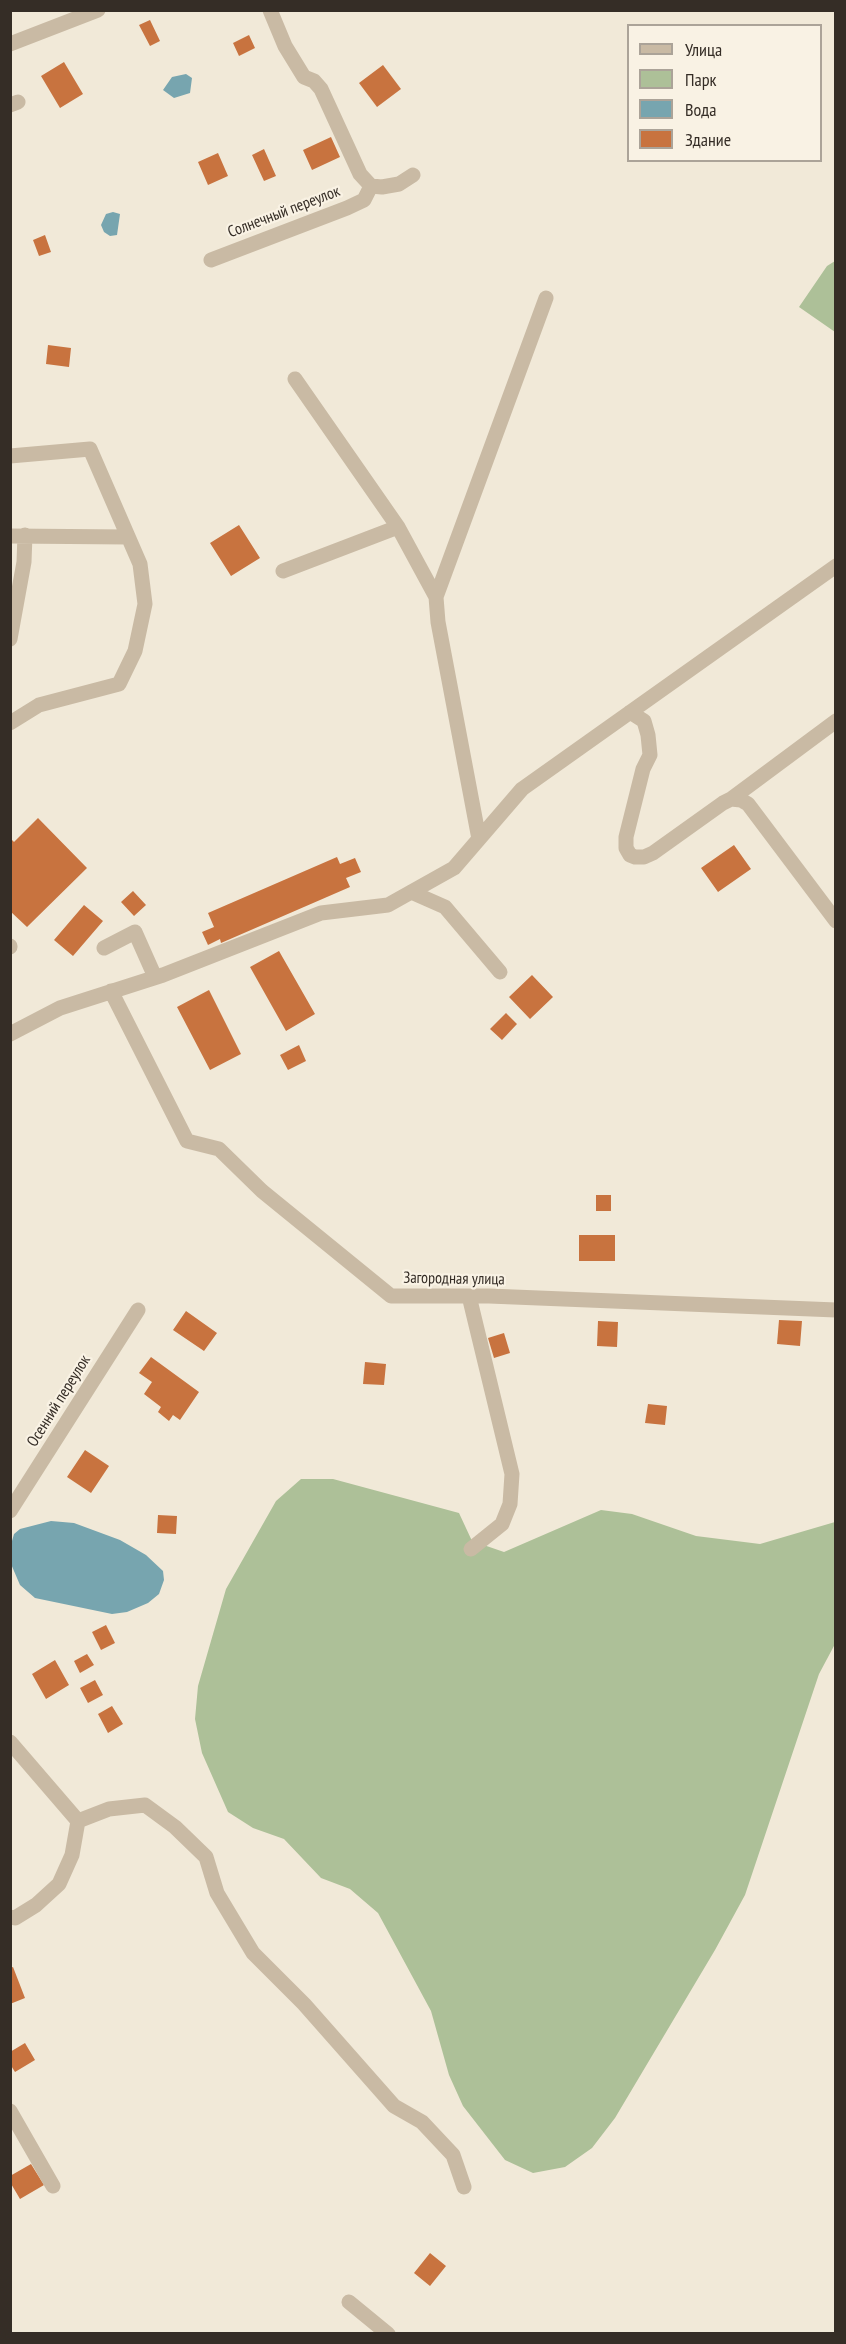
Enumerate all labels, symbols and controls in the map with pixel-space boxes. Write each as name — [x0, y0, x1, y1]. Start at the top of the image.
legend — [627, 24, 822, 162]
text: Улица — [685, 38, 722, 61]
text: Парк — [685, 68, 716, 91]
text: Вода — [685, 98, 716, 121]
text: Здание — [685, 128, 731, 151]
street label: Солнечный переулок — [225, 182, 343, 242]
street label: Загородная улица — [403, 1269, 505, 1289]
street label: Осенний переулок — [23, 1352, 95, 1450]

